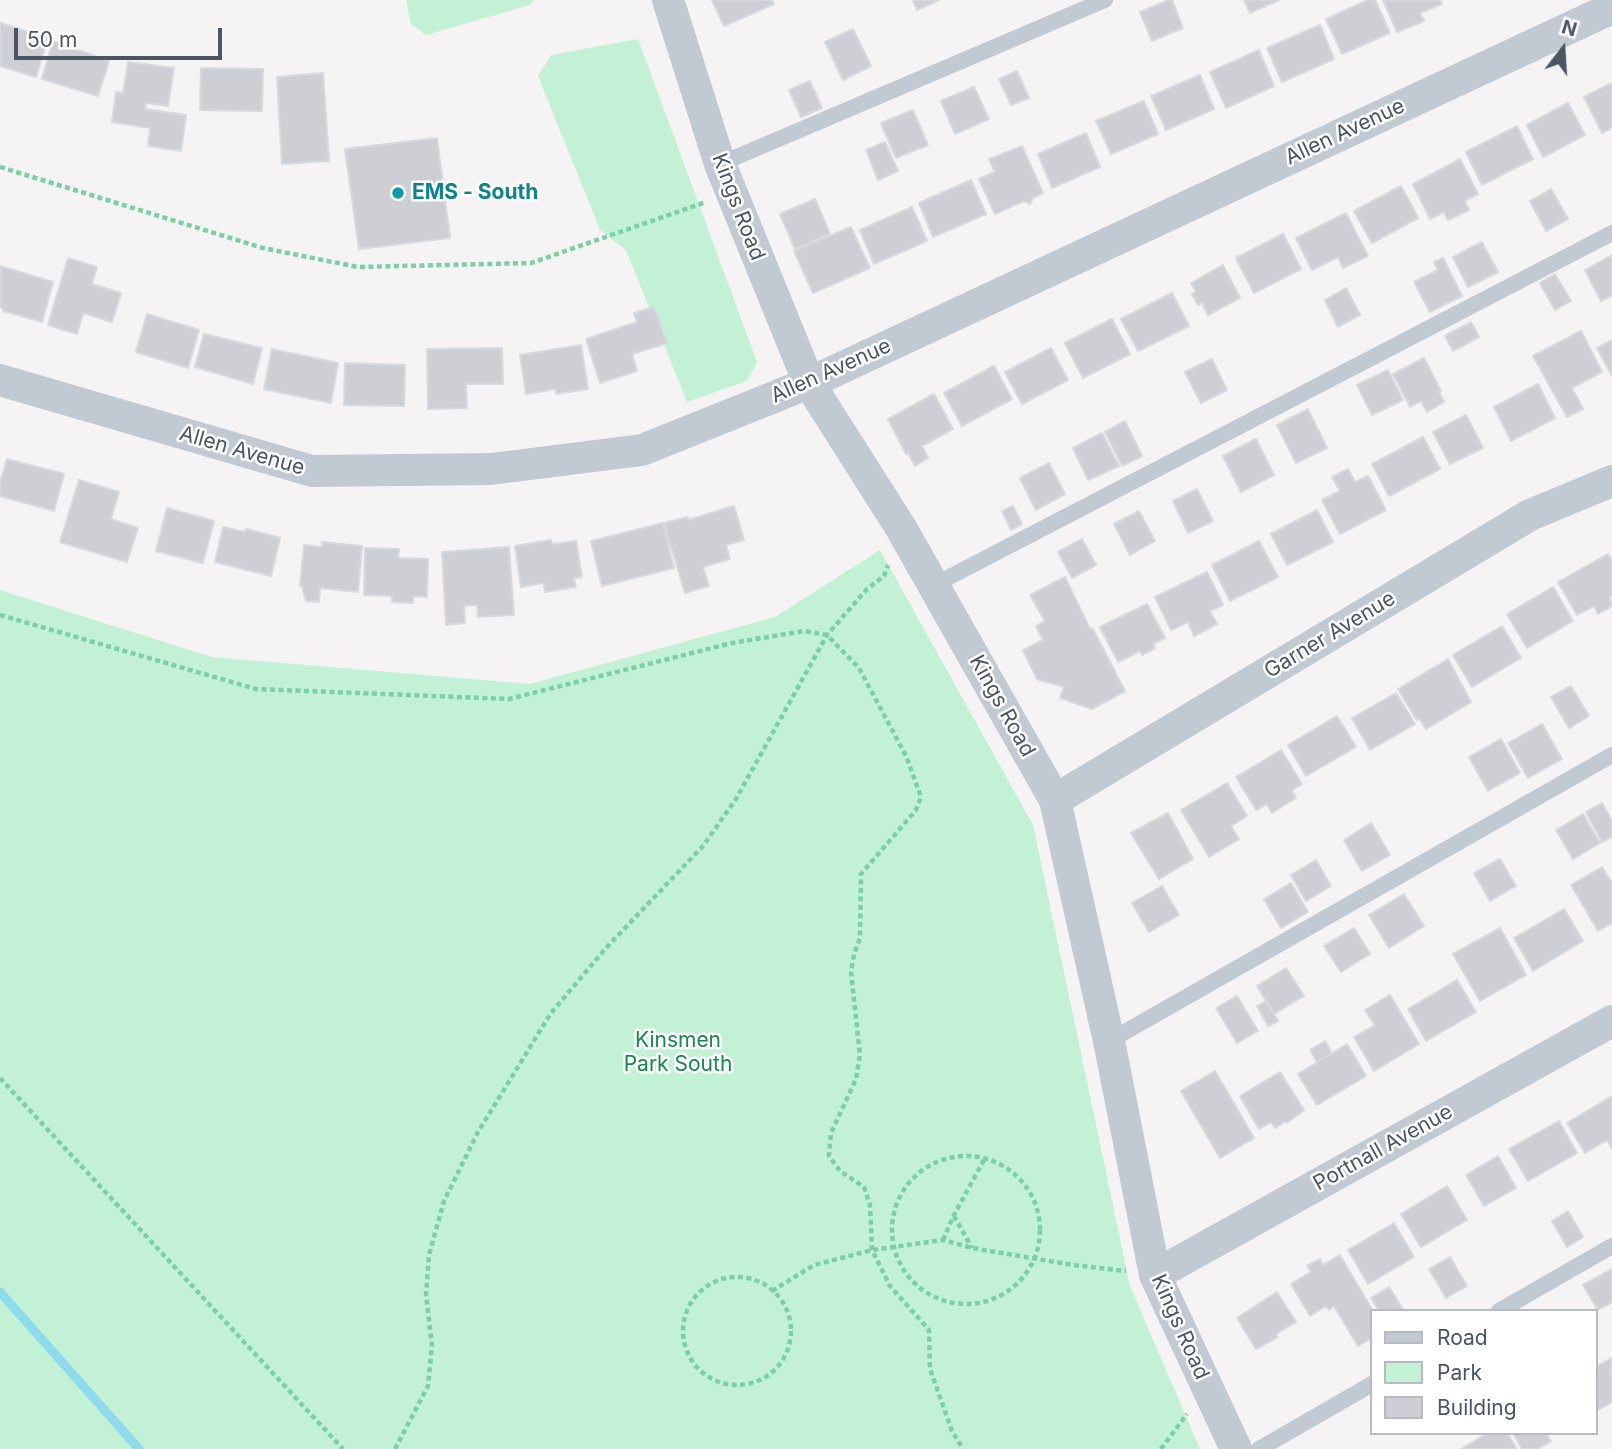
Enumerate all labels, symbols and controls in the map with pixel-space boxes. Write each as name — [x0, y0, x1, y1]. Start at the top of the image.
scale bar — [18, 14, 226, 58]
north arrow — [1528, 14, 1598, 84]
text: N — [1559, 15, 1580, 42]
text: 50 m — [27, 27, 77, 52]
street label: Allen Avenue — [1281, 93, 1409, 171]
street label: Kings Road — [706, 150, 770, 264]
place label: EMS - South — [412, 180, 538, 206]
marker: EMS - South — [390, 185, 406, 201]
street label: Allen Avenue — [767, 333, 895, 409]
street label: Allen Avenue — [177, 421, 307, 481]
street label: Garner Avenue — [1260, 586, 1400, 684]
street label: Kings Road — [964, 651, 1040, 761]
park label: Kinsmen Park South — [624, 1028, 732, 1078]
street label: Portnall Avenue — [1309, 1099, 1457, 1197]
street label: Kings Road — [1146, 1271, 1214, 1383]
legend — [1370, 1309, 1598, 1435]
text: Road — [1437, 1325, 1488, 1350]
text: Park — [1437, 1360, 1482, 1385]
text: Building — [1437, 1395, 1517, 1420]

